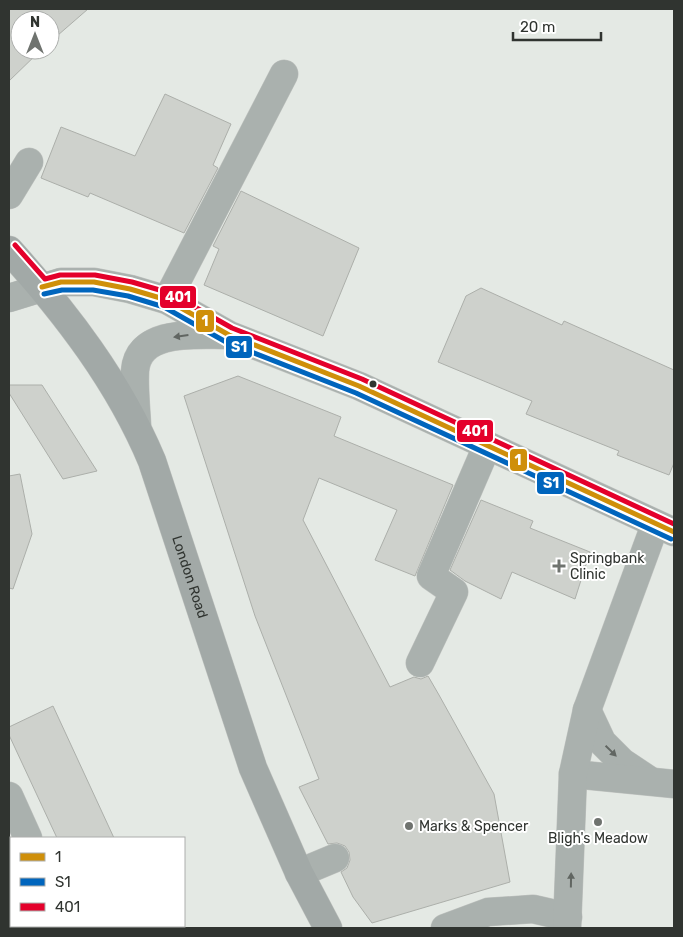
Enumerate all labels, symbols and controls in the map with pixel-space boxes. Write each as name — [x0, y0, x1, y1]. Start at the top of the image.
north arrow — [10, 10, 60, 60]
scale bar — [513, 10, 600, 42]
text: N — [30, 14, 40, 31]
text: 20 m — [520, 18, 555, 36]
line badge: 401 — [159, 285, 197, 309]
text: 401 — [165, 289, 191, 306]
line badge: 1 — [195, 309, 215, 333]
text: 1 — [202, 313, 209, 330]
one-way arrow — [172, 332, 188, 340]
line badge: S1 — [225, 335, 253, 359]
text: S1 — [231, 339, 247, 356]
unlabelled marker — [368, 379, 378, 389]
line badge: 401 — [456, 419, 494, 443]
text: 401 — [462, 423, 488, 440]
line badge: 1 — [509, 448, 528, 472]
text: 1 — [515, 452, 522, 469]
line badge: S1 — [536, 471, 565, 495]
text: S1 — [543, 475, 559, 492]
street label: London Road — [169, 533, 212, 620]
place label: Springbank Clinic — [570, 550, 645, 583]
marker: Springbank Clinic — [552, 559, 566, 573]
one-way arrow — [605, 745, 617, 757]
marker: Bligh's Meadow — [592, 816, 604, 828]
place label: Marks & Spencer — [419, 818, 529, 835]
marker: Marks & Spencer — [403, 820, 415, 832]
place label: Bligh's Meadow — [548, 830, 648, 847]
legend — [10, 837, 185, 927]
text: 1 — [55, 848, 61, 866]
one-way arrow — [567, 871, 575, 887]
text: S1 — [55, 873, 71, 891]
text: 401 — [55, 898, 80, 916]

